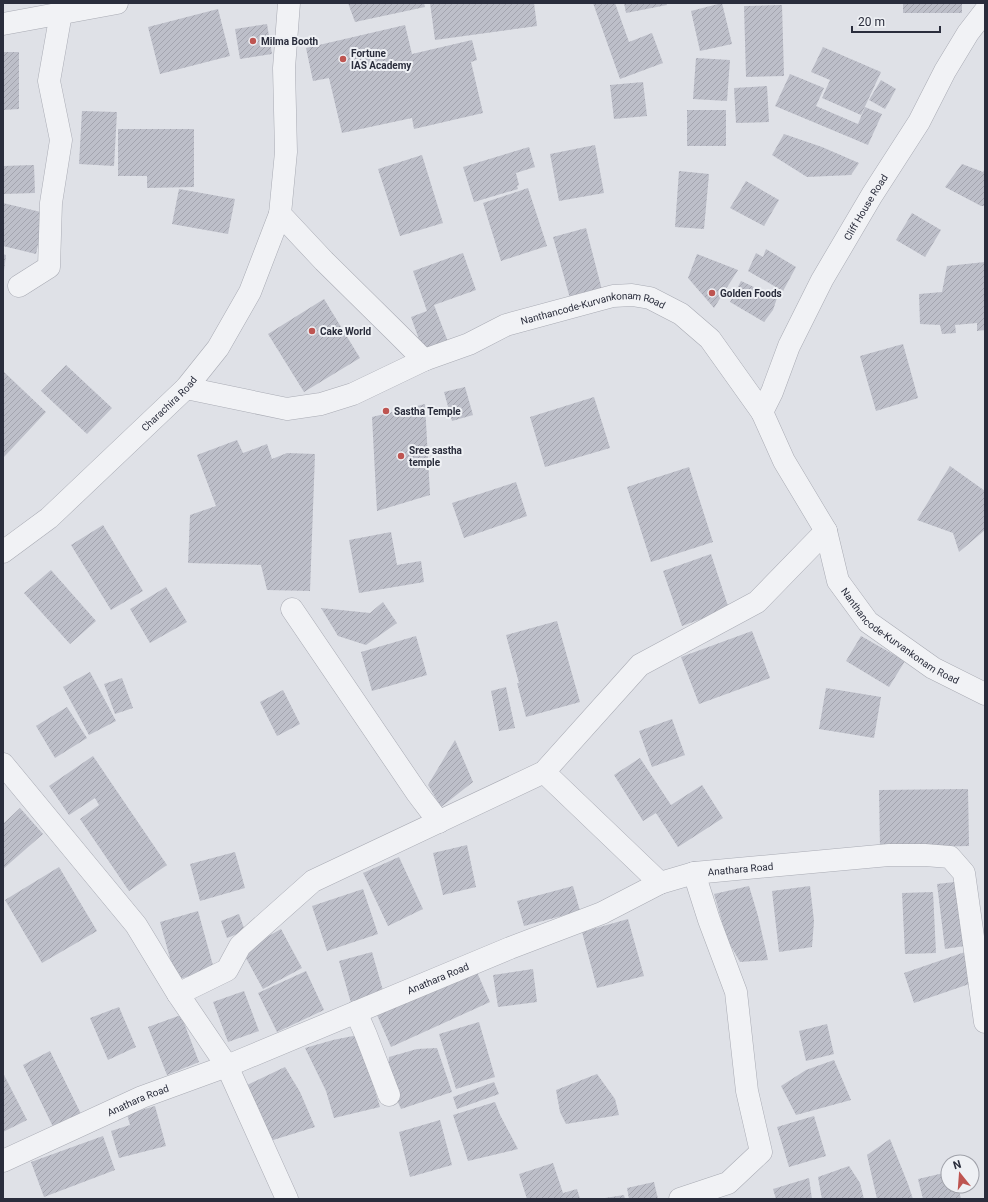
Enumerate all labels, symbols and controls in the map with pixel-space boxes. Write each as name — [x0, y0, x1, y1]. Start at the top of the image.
scale bar — [852, 8, 940, 34]
text: 20 m — [858, 15, 885, 29]
marker: Milma Booth — [248, 36, 258, 46]
place label: Milma Booth — [261, 36, 319, 47]
place label: Fortune IAS Academy — [351, 48, 412, 71]
marker: Fortune IAS Academy — [338, 54, 348, 64]
street label: Cliff House Road — [842, 172, 890, 242]
marker: Golden Foods — [707, 288, 717, 298]
place label: Golden Foods — [720, 288, 782, 299]
street label: Nanthancode-Kurvankonam Road — [519, 290, 667, 327]
marker: Cake World — [307, 326, 317, 336]
place label: Cake World — [320, 326, 372, 337]
street label: Charachira Road — [139, 374, 199, 434]
marker: Sastha Temple — [381, 406, 391, 416]
place label: Sastha Temple — [394, 406, 461, 417]
place label: Sree sastha temple — [409, 445, 463, 468]
marker: Sree sastha temple — [396, 451, 406, 461]
street label: Nanthancode-Kurvankonam Road — [839, 586, 961, 686]
street label: Anathara Road — [707, 861, 774, 878]
street label: Anathara Road — [406, 961, 471, 996]
street label: Anathara Road — [105, 1083, 170, 1118]
north arrow — [940, 1154, 980, 1194]
text: N — [952, 1157, 963, 1172]

